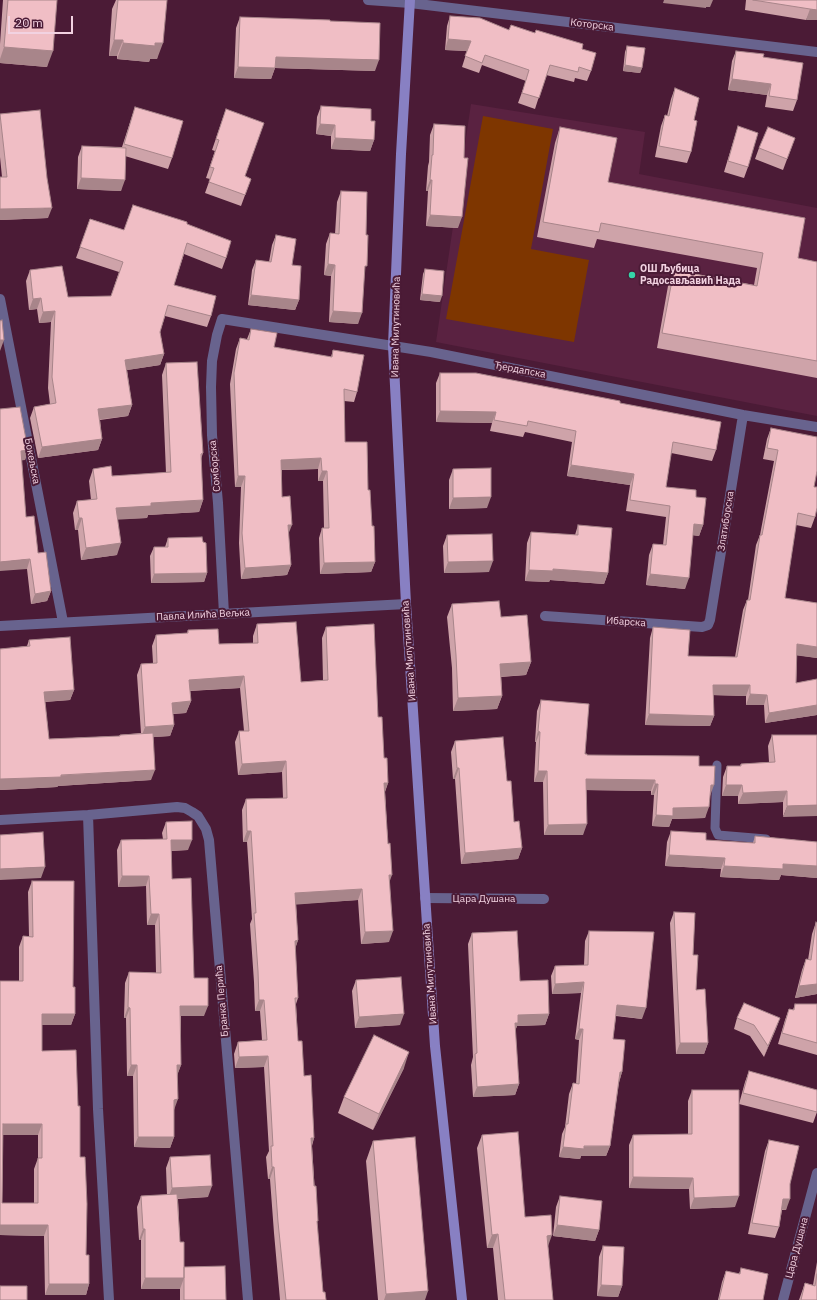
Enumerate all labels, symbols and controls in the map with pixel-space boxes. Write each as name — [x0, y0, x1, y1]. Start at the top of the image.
scale bar — [10, 8, 75, 34]
text: 20 m — [15, 15, 43, 30]
street label: Которска — [570, 16, 614, 34]
place label: ОШ Љубица Радосављавић Нада — [640, 263, 741, 286]
marker: ОШ Љубица Радосављавић Нада — [627, 270, 637, 280]
street label: Ивана Милутиновића — [389, 277, 403, 377]
street label: Ђердапска — [493, 359, 547, 381]
street label: Бокељска — [22, 437, 42, 485]
street label: Сомборска — [207, 440, 223, 492]
street label: Златиборска — [715, 490, 737, 552]
street label: Ивана Милутиновића — [399, 600, 419, 702]
street label: Павла Илића Вељка — [156, 607, 250, 623]
street label: Ибарска — [606, 615, 646, 629]
street label: Цара Душана — [453, 893, 515, 905]
street label: Ивана Милутиновића — [420, 923, 440, 1025]
street label: Бранка Перића — [213, 965, 231, 1037]
street label: Цара Душана — [783, 1216, 811, 1280]

